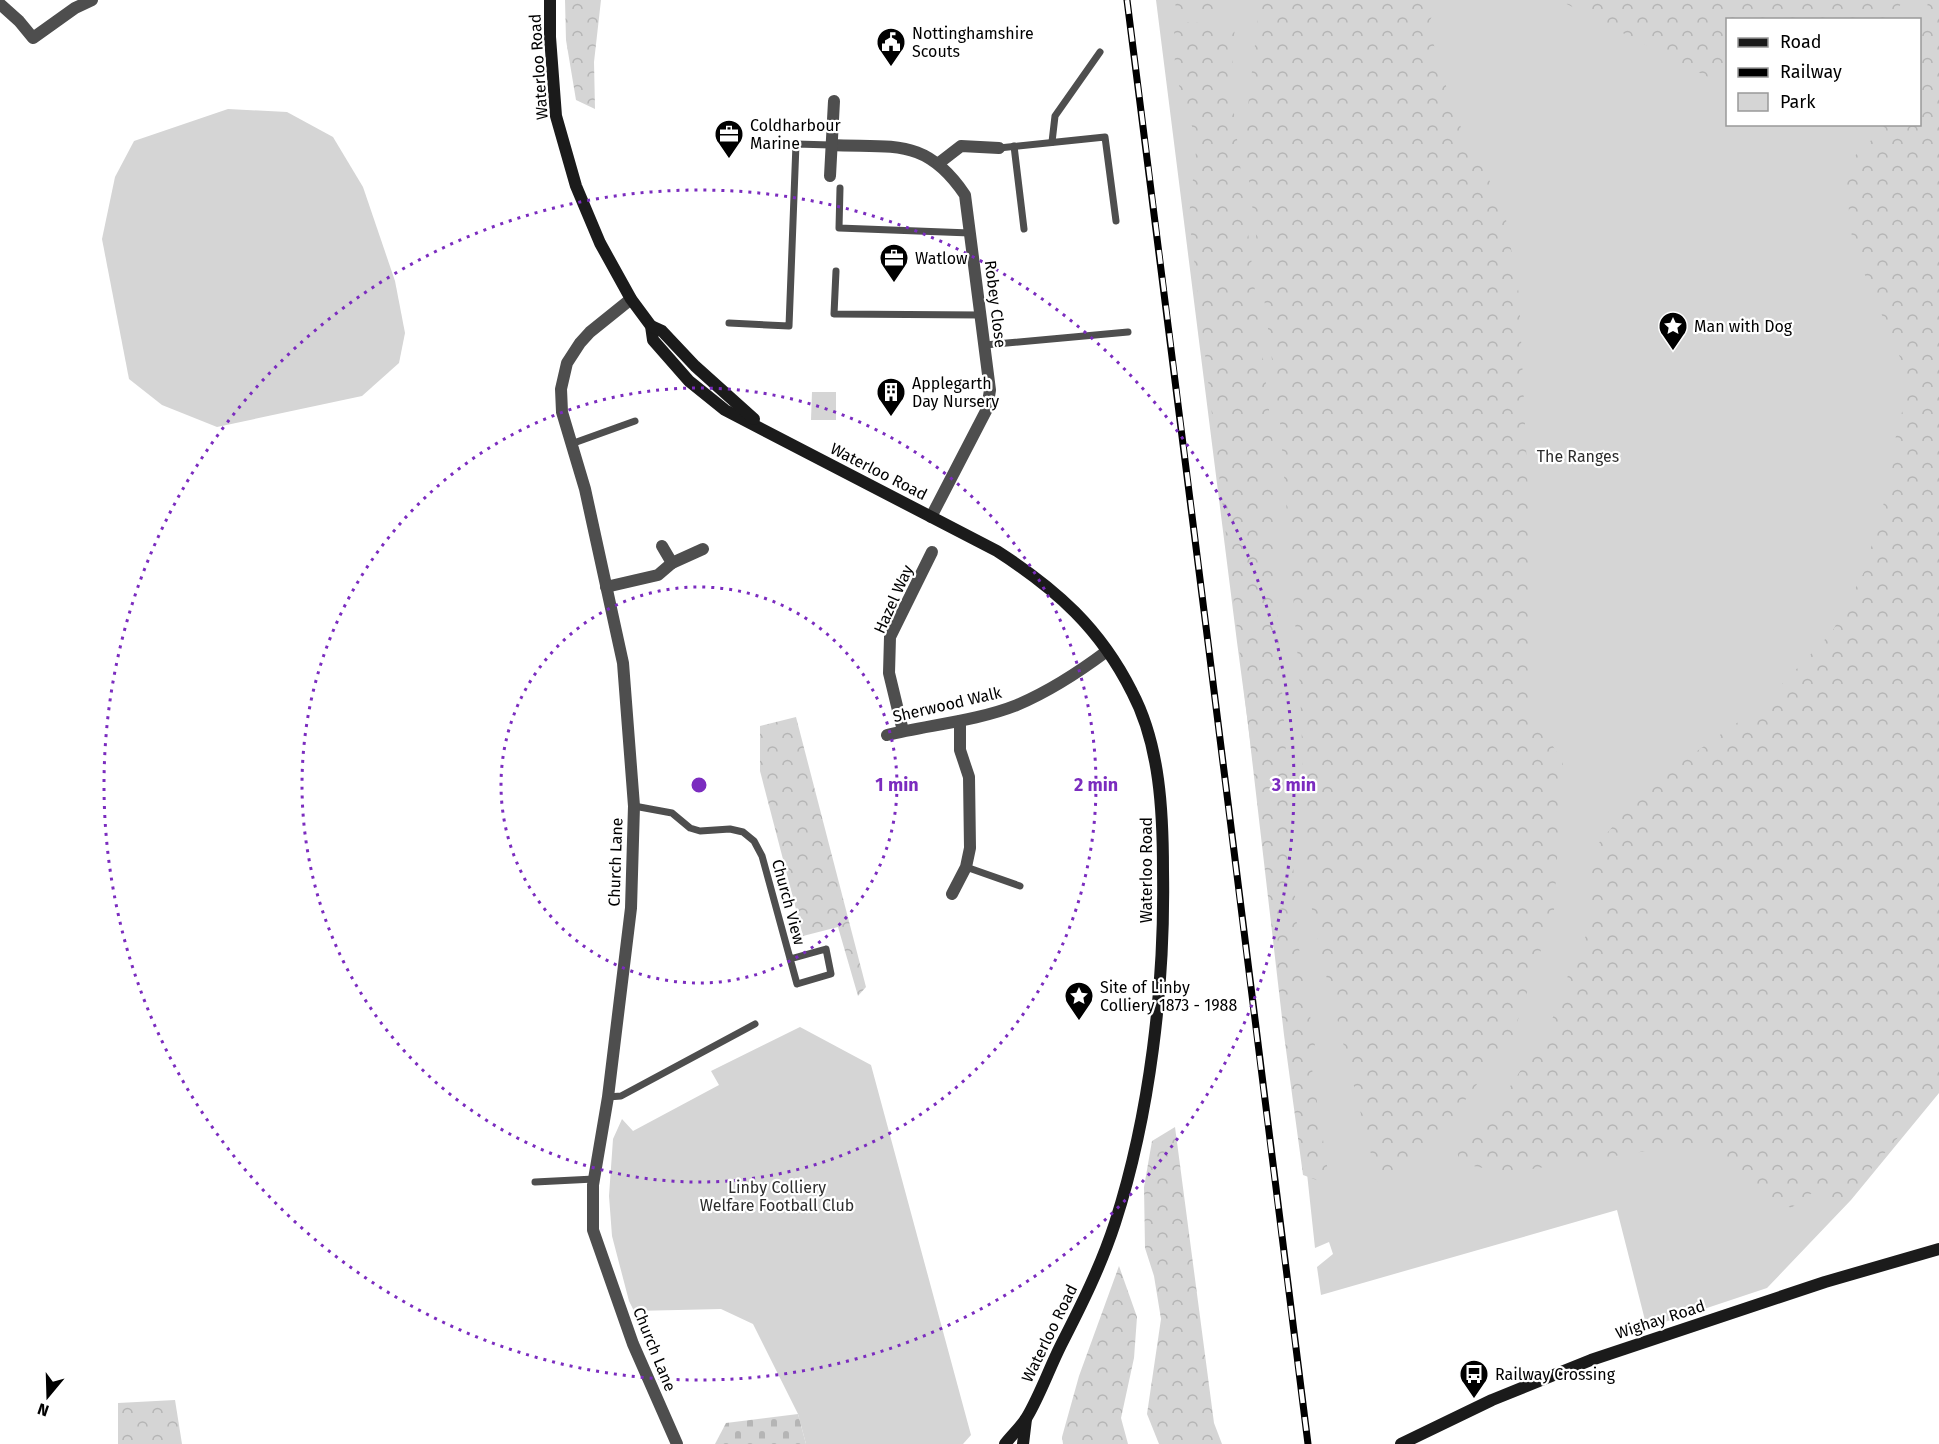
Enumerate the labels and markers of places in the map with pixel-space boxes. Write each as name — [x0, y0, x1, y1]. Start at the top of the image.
place label: Nottinghamshire Scouts — [912, 24, 1034, 61]
public building icon: Nottinghamshire Scouts — [875, 26, 907, 68]
place label: Coldharbour Marine — [750, 116, 842, 153]
office icon: Coldharbour Marine — [713, 118, 745, 160]
office icon: Watlow — [878, 242, 910, 284]
place label: Watlow — [915, 249, 968, 268]
place icon: Man with Dog — [1657, 310, 1689, 352]
place label: Man with Dog — [1694, 317, 1793, 336]
place label: Applegarth Day Nursery — [912, 374, 999, 411]
building icon: Applegarth Day Nursery — [875, 376, 907, 418]
centre of rings — [689, 775, 709, 795]
place label: Site of Linby Colliery 1873 - 1988 — [1100, 978, 1237, 1015]
place icon: Site of Linby Colliery 1873 - 1988 — [1063, 980, 1095, 1022]
bus stop icon: Railway Crossing — [1458, 1358, 1490, 1400]
place label: Railway Crossing — [1495, 1365, 1616, 1384]

